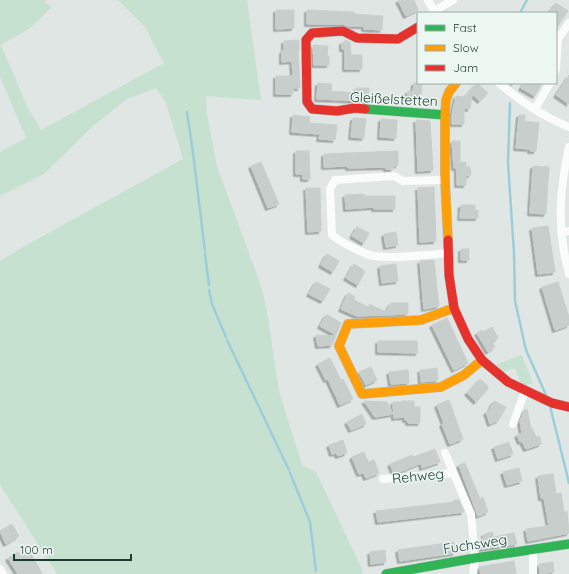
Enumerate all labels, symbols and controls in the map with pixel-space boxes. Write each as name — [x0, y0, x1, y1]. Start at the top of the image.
legend — [417, 12, 557, 84]
text: Fast — [453, 20, 477, 35]
text: Slow — [453, 40, 479, 55]
text: Jam — [453, 60, 478, 75]
street label: Gleißelstetten — [350, 88, 438, 110]
street label: Rehweg — [391, 464, 445, 488]
street label: Fuchsweg — [442, 530, 508, 558]
scale bar — [14, 536, 131, 562]
text: 100 m — [20, 542, 53, 557]

